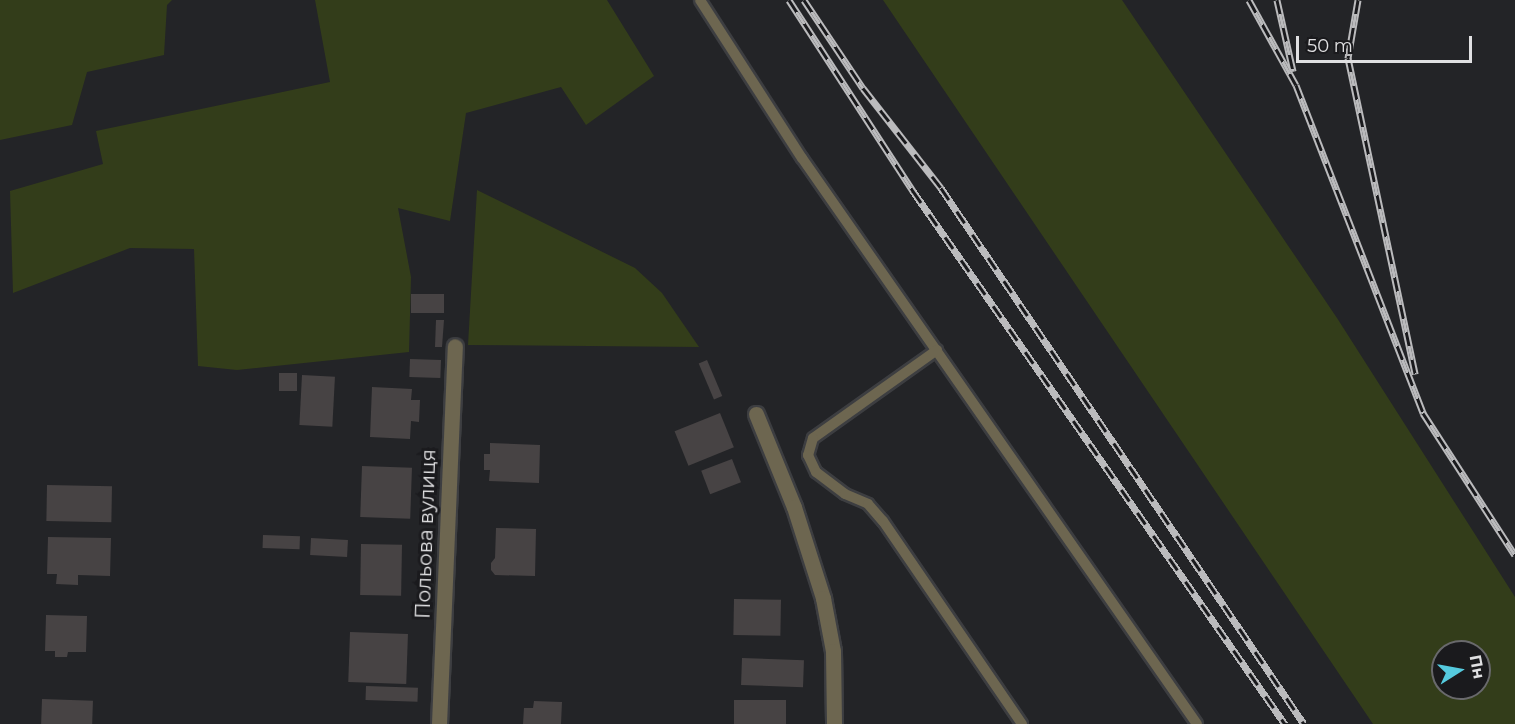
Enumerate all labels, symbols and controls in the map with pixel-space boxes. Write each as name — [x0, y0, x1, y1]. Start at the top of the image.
scale bar — [1299, 24, 1474, 62]
text: 50 m — [1307, 35, 1353, 57]
street label: Польова вулиця — [411, 449, 441, 619]
north arrow — [1431, 640, 1491, 700]
text: Пн — [1466, 653, 1489, 680]

